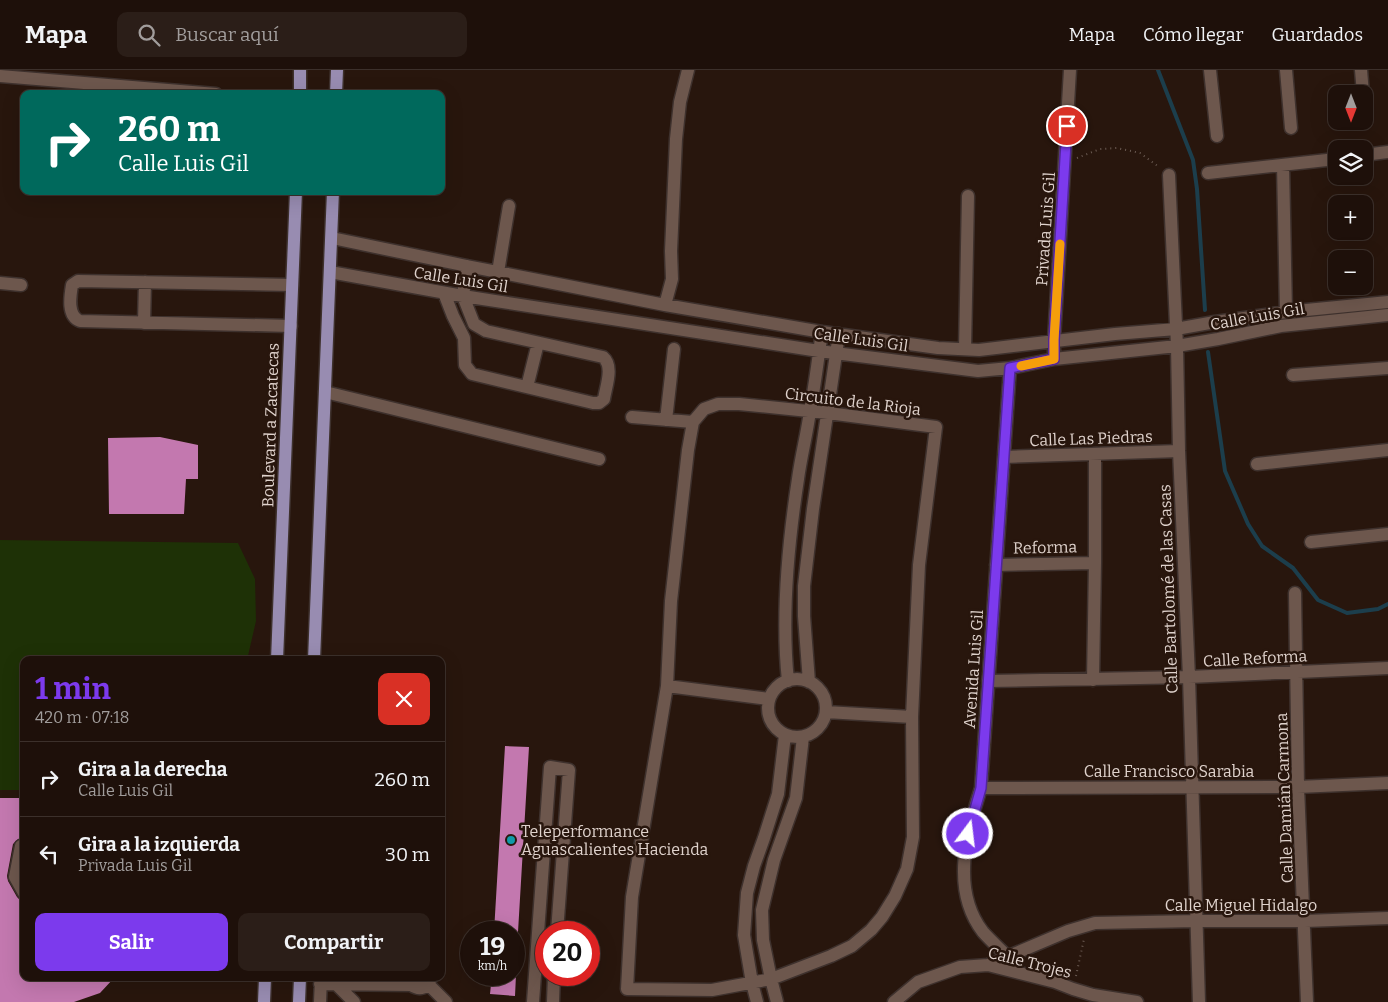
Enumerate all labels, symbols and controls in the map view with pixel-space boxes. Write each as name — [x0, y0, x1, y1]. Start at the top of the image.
search box — [117, 12, 467, 57]
text: Mapa — [25, 21, 87, 49]
icon: search — [135, 21, 163, 49]
text: Buscar aquí — [175, 23, 279, 46]
text: Mapa — [1069, 24, 1115, 46]
text: Cómo llegar — [1143, 24, 1244, 46]
text: Guardados — [1272, 24, 1363, 46]
north arrow — [1328, 85, 1372, 130]
map controls — [1328, 85, 1373, 295]
pin — [1046, 105, 1088, 147]
text: 260 m — [118, 108, 220, 150]
icon: right — [35, 110, 100, 175]
icon: arrive — [1053, 112, 1081, 140]
button: layers — [1328, 140, 1373, 185]
text: Calle Luis Gil — [118, 150, 249, 177]
street label: Privada Luis Gil — [1032, 171, 1059, 287]
button: + — [1328, 195, 1373, 240]
button: − — [1328, 250, 1373, 295]
street label: Calle Luis Gil — [412, 263, 510, 296]
street label: Calle Luis Gil — [1209, 299, 1306, 334]
street label: Calle Luis Gil — [812, 323, 910, 356]
street label: Boulevard a Zacatecas — [258, 343, 283, 508]
street label: Circuito de la Rioja — [784, 384, 922, 419]
street label: Calle Las Piedras — [1029, 427, 1153, 450]
street label: Calle Bartolomé de las Casas — [1155, 484, 1182, 694]
street label: Reforma — [1013, 537, 1078, 558]
street label: Avenida Luis Gil — [960, 609, 987, 729]
street label: Calle Reforma — [1202, 646, 1308, 671]
text: 1 min — [35, 671, 111, 707]
button: close — [378, 673, 430, 725]
text: 420 m · 07:18 — [35, 708, 129, 727]
street label: Calle Damián Carmona — [1272, 712, 1297, 884]
text: Gira a la derecha — [78, 758, 227, 781]
street label: Calle Francisco Sarabia — [1084, 762, 1255, 781]
icon: right — [35, 765, 63, 793]
text: 260 m — [374, 768, 430, 791]
text: Calle Luis Gil — [78, 781, 173, 800]
position arrow — [941, 807, 993, 859]
place label: Teleperformance Aguascalientes Hacienda — [521, 822, 708, 859]
text: Gira a la izquierda — [78, 833, 240, 856]
marker: Teleperformance Aguascalientes Hacienda — [505, 834, 517, 846]
icon: left — [35, 840, 63, 868]
text: 30 m — [385, 843, 430, 866]
text: Privada Luis Gil — [78, 856, 192, 875]
street label: Calle Miguel Hidalgo — [1165, 896, 1317, 915]
button: Salir — [35, 913, 228, 971]
button: Compartir — [238, 913, 430, 971]
speed limit sign: 20 — [535, 921, 600, 986]
text: 19 — [480, 932, 505, 962]
street label: Calle Trojes — [986, 943, 1074, 982]
text: km/h — [478, 959, 507, 973]

